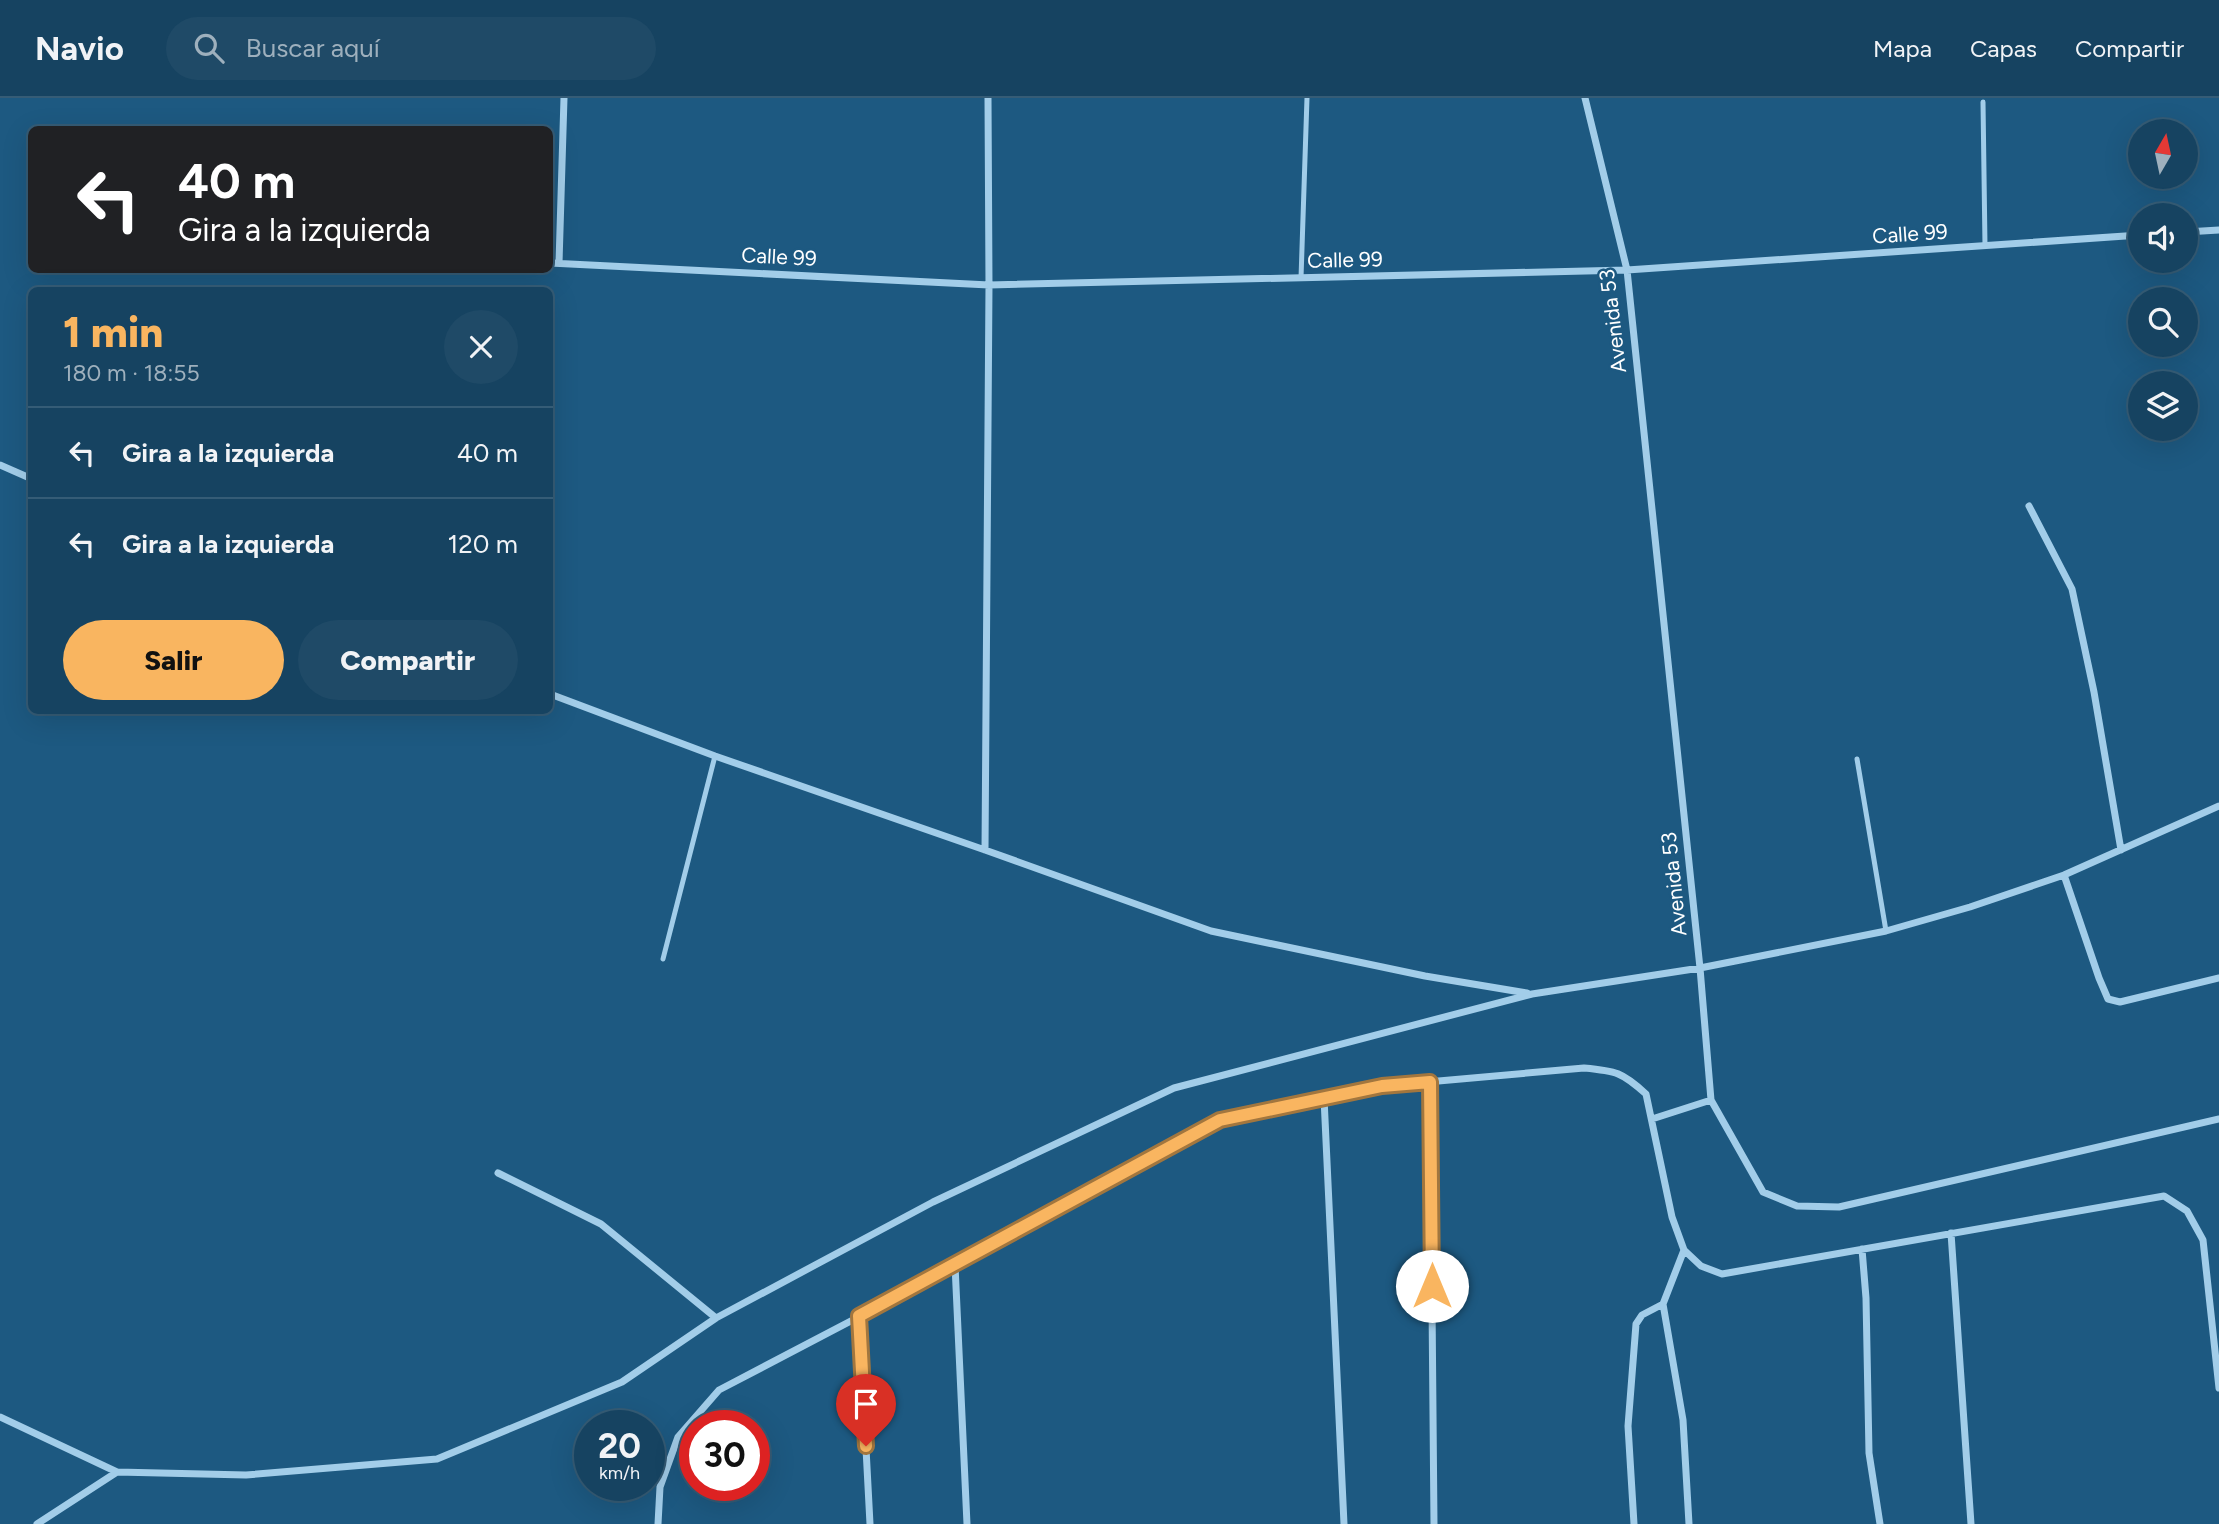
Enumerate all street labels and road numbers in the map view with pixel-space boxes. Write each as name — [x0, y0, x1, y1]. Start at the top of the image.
street label: Calle 99 — [1871, 218, 1949, 249]
street label: Calle 99 — [741, 242, 817, 271]
street label: Calle 99 — [1307, 246, 1383, 273]
street label: Avenida 53 — [1594, 268, 1631, 374]
street label: Avenida 53 — [1656, 831, 1691, 937]

